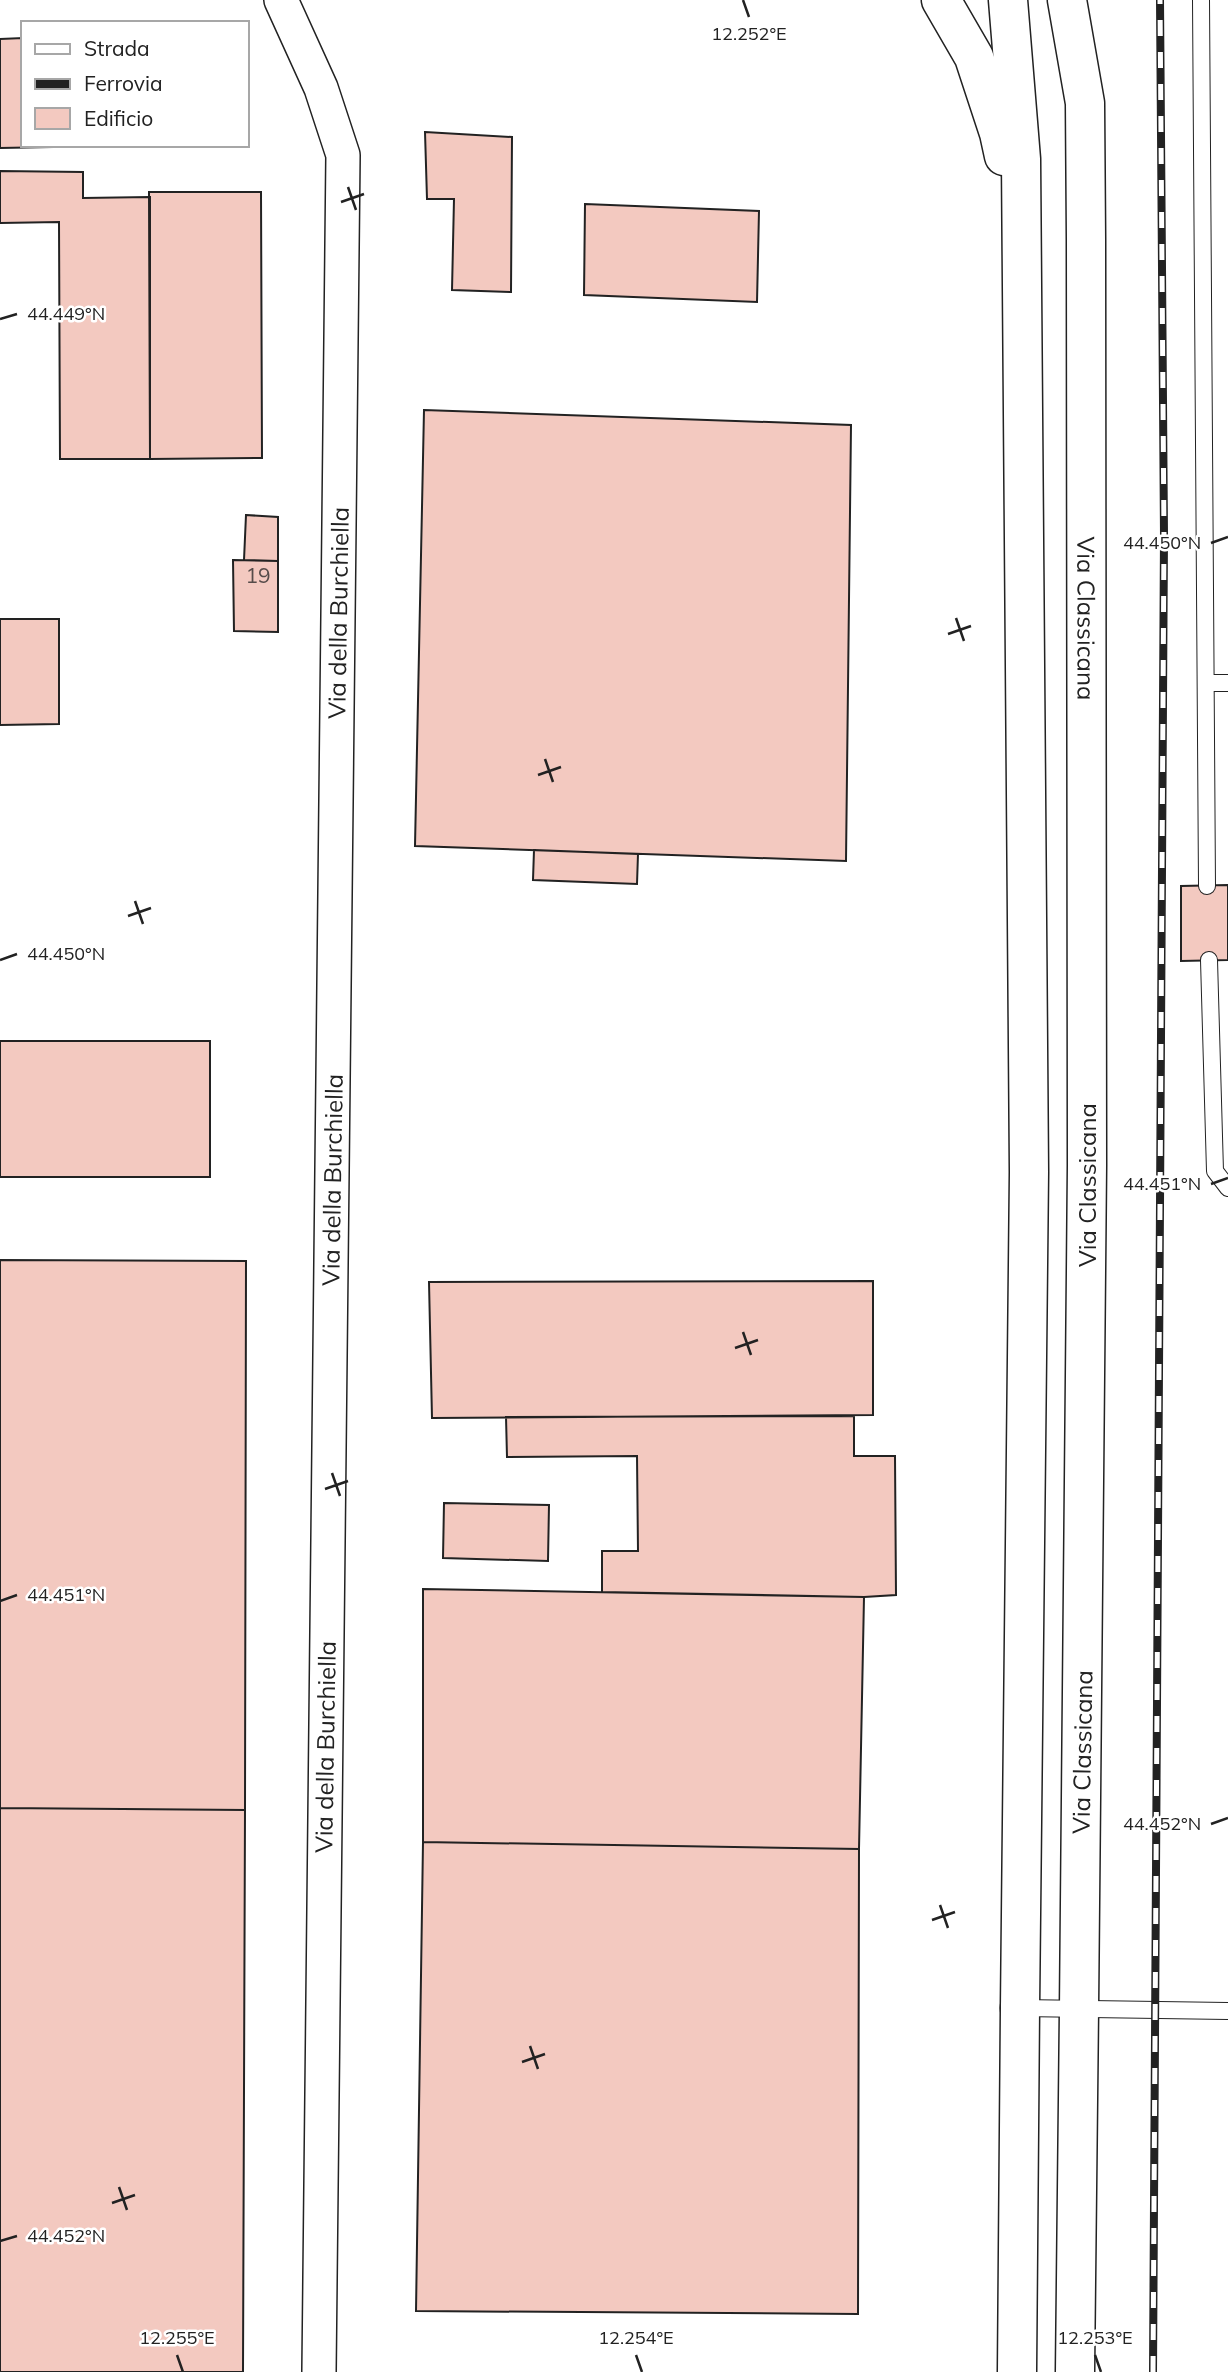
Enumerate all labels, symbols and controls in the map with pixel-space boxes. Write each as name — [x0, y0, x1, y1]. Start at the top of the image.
legend — [21, 21, 248, 147]
text: 12.252°E — [711, 22, 787, 45]
text: Strada — [84, 35, 150, 61]
text: Ferrovia — [84, 70, 163, 96]
text: Edificio — [84, 105, 153, 131]
text: 44.449°N — [27, 302, 105, 325]
street label: Via della Burchiella — [321, 507, 355, 719]
text: 44.450°N — [1123, 531, 1201, 554]
street label: Via Classicana — [1071, 536, 1101, 700]
house number: 19 — [245, 562, 271, 588]
text: 44.450°N — [27, 942, 105, 965]
street label: Via della Burchiella — [315, 1074, 349, 1286]
street label: Via Classicana — [1072, 1103, 1102, 1267]
text: 44.451°N — [1123, 1172, 1201, 1195]
text: 44.451°N — [27, 1583, 105, 1606]
street label: Via della Burchiella — [308, 1641, 342, 1853]
street label: Via Classicana — [1066, 1670, 1098, 1834]
text: 44.452°N — [1123, 1812, 1201, 1835]
text: 44.452°N — [27, 2224, 105, 2247]
text: 12.255°E — [139, 2326, 215, 2349]
text: 12.254°E — [598, 2326, 674, 2349]
text: 12.253°E — [1057, 2326, 1133, 2349]

